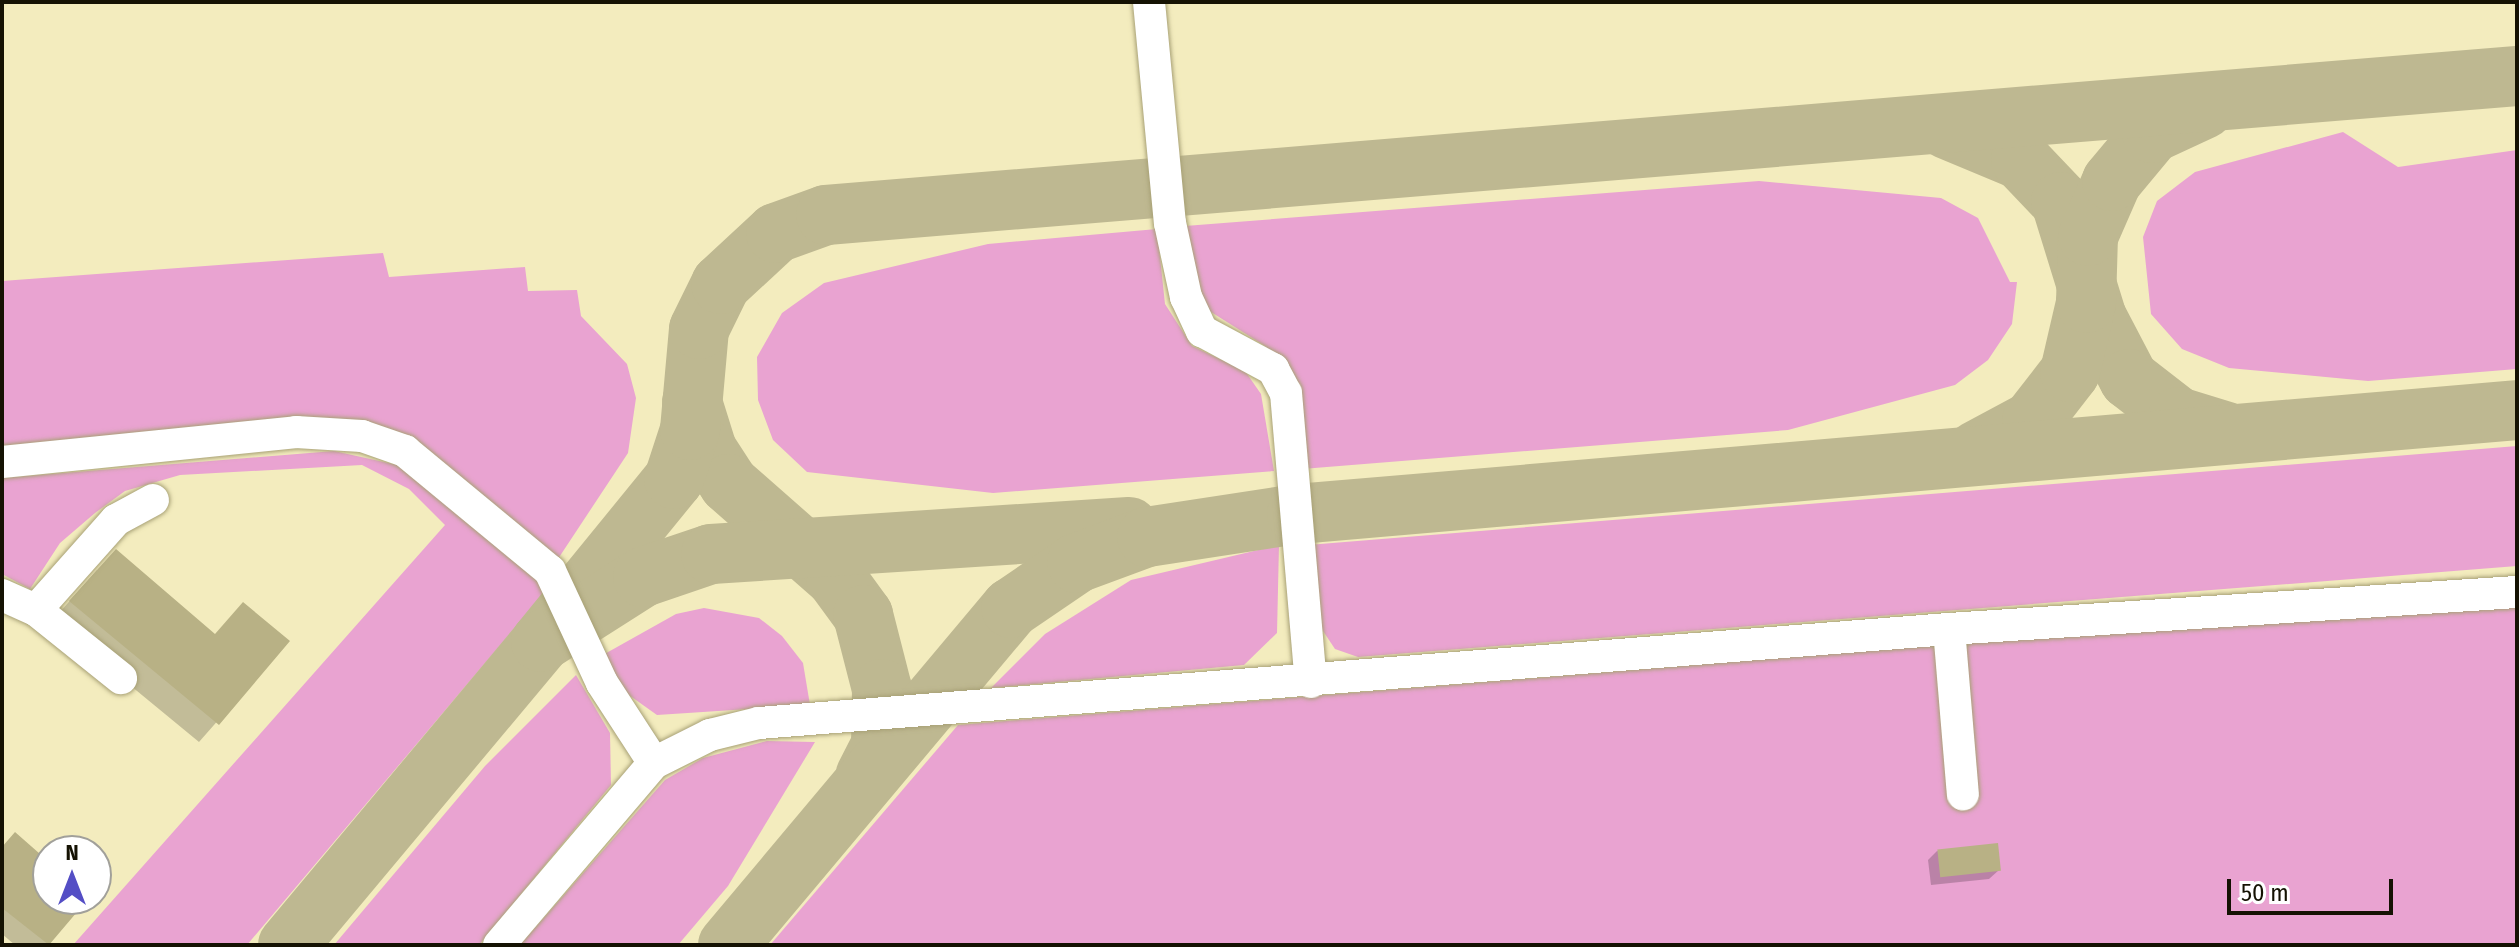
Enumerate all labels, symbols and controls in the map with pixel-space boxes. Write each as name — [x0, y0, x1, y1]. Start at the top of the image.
north arrow — [32, 835, 112, 915]
text: N — [65, 839, 79, 866]
scale bar — [2231, 863, 2397, 913]
text: 50 m — [2241, 879, 2289, 907]

